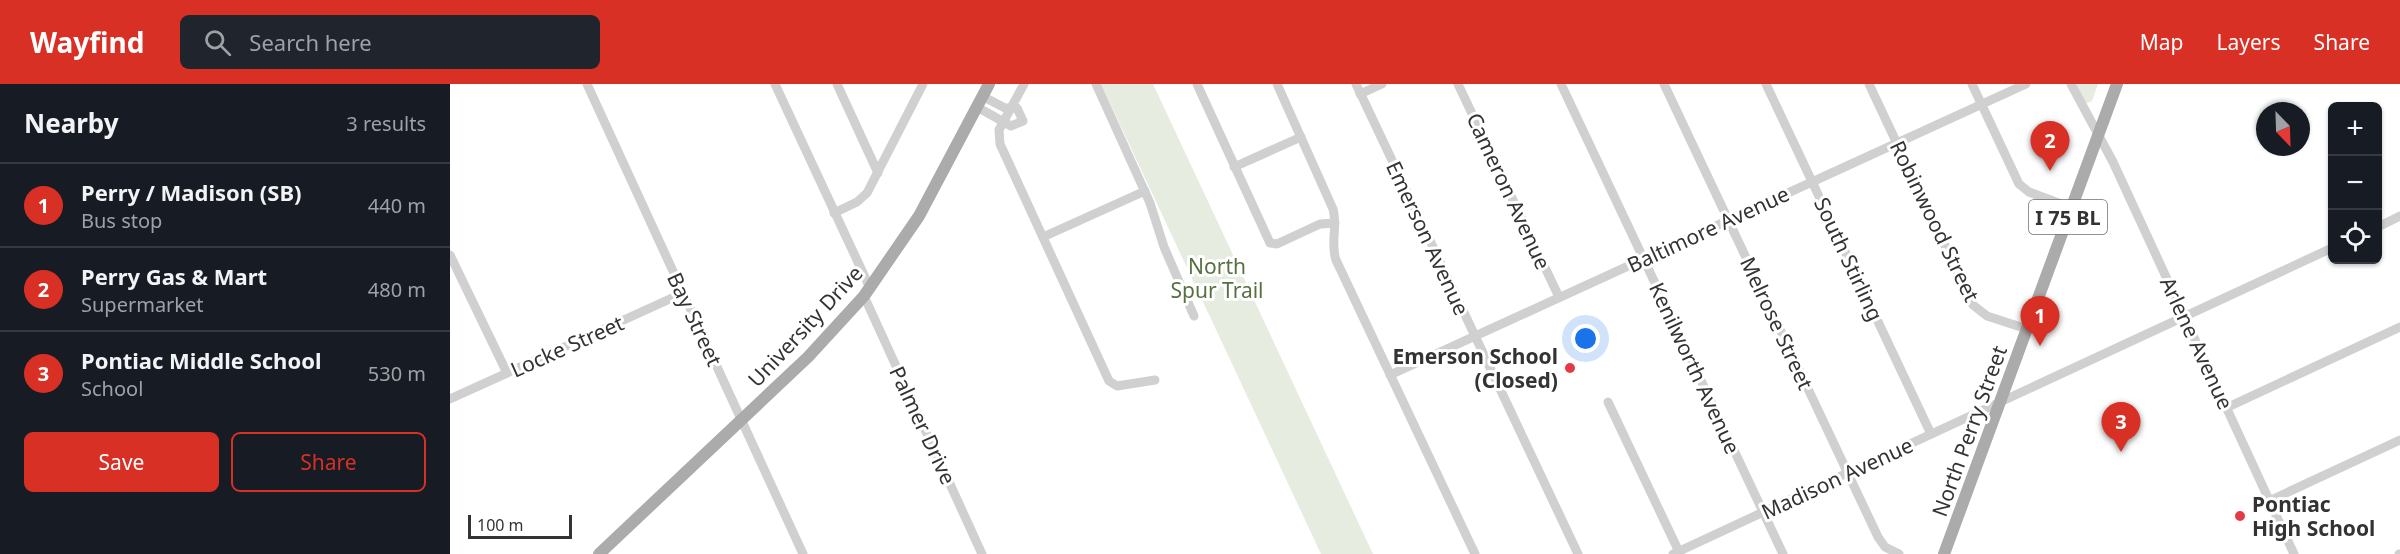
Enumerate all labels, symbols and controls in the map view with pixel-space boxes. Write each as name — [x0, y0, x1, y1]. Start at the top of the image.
search box — [180, 15, 600, 69]
text: Wayfind — [30, 23, 144, 61]
icon: search — [201, 26, 234, 59]
text: Search here — [249, 27, 372, 57]
text: Map — [2140, 28, 2184, 56]
text: Layers — [2217, 28, 2281, 56]
text: Share — [2314, 28, 2370, 56]
north arrow — [2256, 102, 2310, 156]
map controls — [2328, 102, 2382, 264]
button: + — [2328, 102, 2382, 156]
text: Nearby — [24, 105, 119, 141]
street label: Cameron Avenue — [1460, 108, 1558, 274]
text: 3 results — [346, 110, 426, 137]
pin: 2 — [2030, 122, 2070, 171]
street label: Robinwood Street — [1884, 136, 1986, 307]
button: − — [2328, 156, 2382, 210]
street label: Emerson Avenue — [1380, 157, 1476, 319]
text: Perry / Madison (SB) — [81, 177, 302, 207]
street label: Baltimore Avenue — [1623, 179, 1793, 279]
text: 1 — [38, 192, 49, 219]
text: 440 m — [368, 192, 426, 219]
street label: South Stirling — [1808, 193, 1890, 325]
road number: I 75 BL — [2029, 200, 2107, 234]
text: Bus stop — [81, 207, 162, 234]
button: locate — [2328, 210, 2382, 264]
park label: North Spur Trail — [1170, 252, 1264, 304]
street label: Melrose Street — [1734, 252, 1820, 394]
street label: University Drive — [742, 259, 868, 393]
text: Perry Gas & Mart — [81, 261, 267, 291]
street label: Bay Street — [661, 268, 729, 371]
street label: Arlene Avenue — [2154, 272, 2240, 414]
text: 2 — [38, 276, 49, 303]
text: 480 m — [368, 276, 426, 303]
street label: Kenilworth Avenue — [1643, 278, 1747, 458]
text: Supermarket — [81, 291, 204, 318]
pin: 1 — [2020, 296, 2060, 346]
street label: Locke Street — [506, 308, 628, 383]
your location — [1571, 324, 1600, 353]
street label: North Perry Street — [1925, 341, 2013, 520]
place label: Emerson School (Closed) — [1392, 342, 1558, 394]
text: Pontiac Middle School — [81, 345, 321, 375]
text: 3 — [38, 360, 49, 387]
text: 530 m — [368, 360, 426, 387]
street label: Palmer Drive — [883, 361, 963, 489]
marker: Emerson School (Closed) — [1563, 361, 1577, 375]
text: School — [81, 375, 143, 402]
pin: 3 — [2102, 402, 2140, 452]
street label: Madison Avenue — [1757, 431, 1917, 525]
button: Save — [24, 432, 219, 492]
button: Share — [231, 432, 426, 492]
place label: Pontiac High School — [2252, 490, 2375, 542]
marker: Pontiac High School — [2233, 509, 2247, 523]
scale bar — [468, 512, 572, 540]
text: 100 m — [477, 514, 524, 536]

